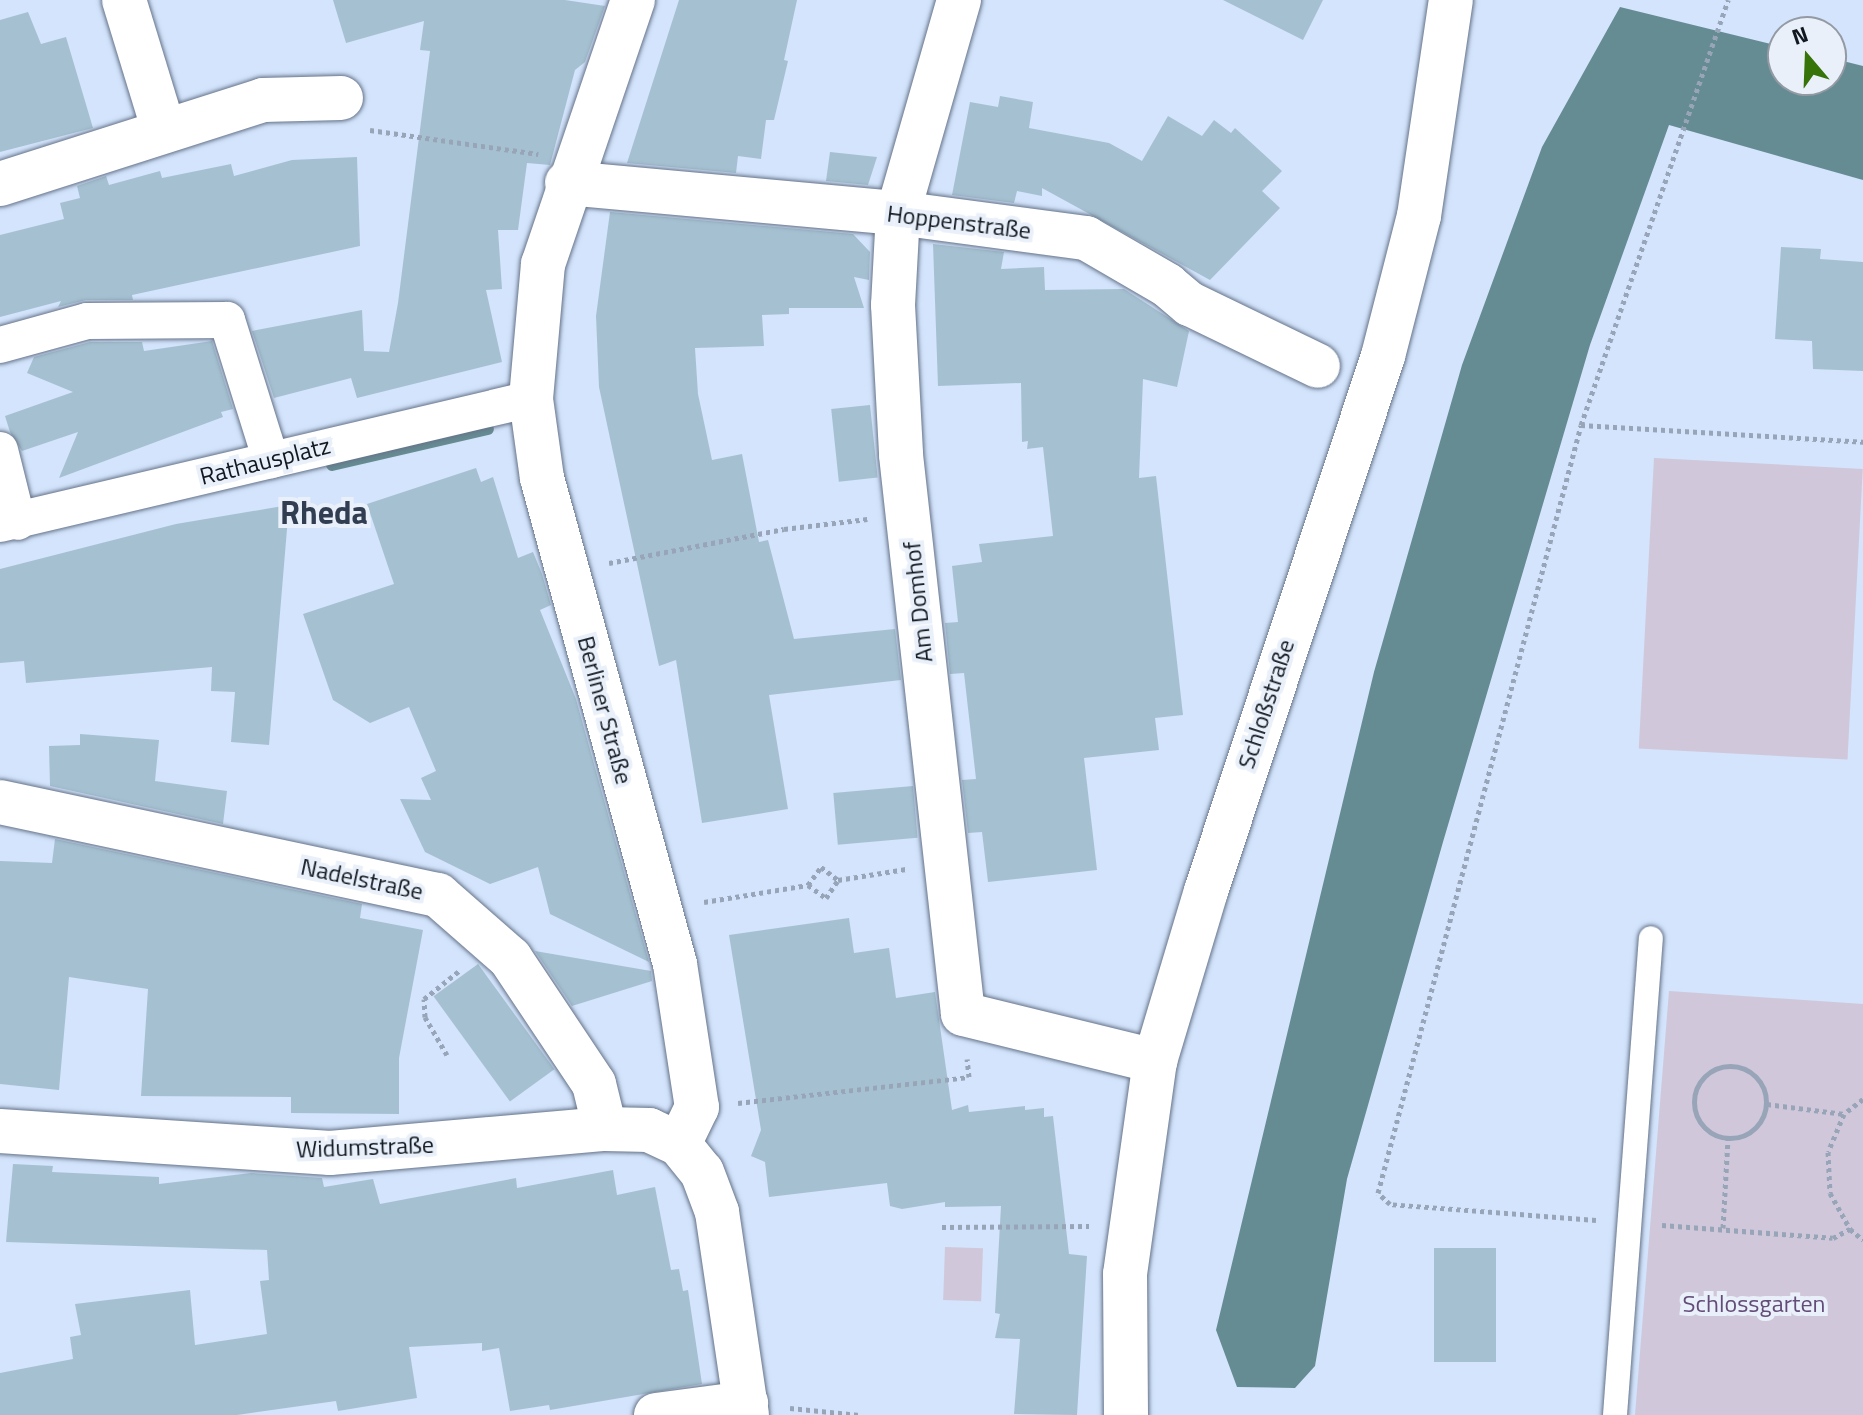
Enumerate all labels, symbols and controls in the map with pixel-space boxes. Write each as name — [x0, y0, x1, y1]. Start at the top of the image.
north arrow — [1767, 16, 1847, 96]
text: N — [1787, 17, 1813, 54]
street label: Hoppenstraße — [885, 199, 1033, 245]
street label: Rathausplatz — [197, 431, 333, 491]
district label: Rheda — [280, 493, 368, 531]
street label: Am Domhof — [897, 540, 939, 664]
street label: Berliner Straße — [571, 633, 639, 787]
street label: Schloßstraße — [1232, 636, 1300, 772]
street label: Nadelstraße — [298, 852, 426, 906]
street label: Widumstraße — [296, 1130, 434, 1164]
park label: Schlossgarten — [1683, 1290, 1825, 1318]

